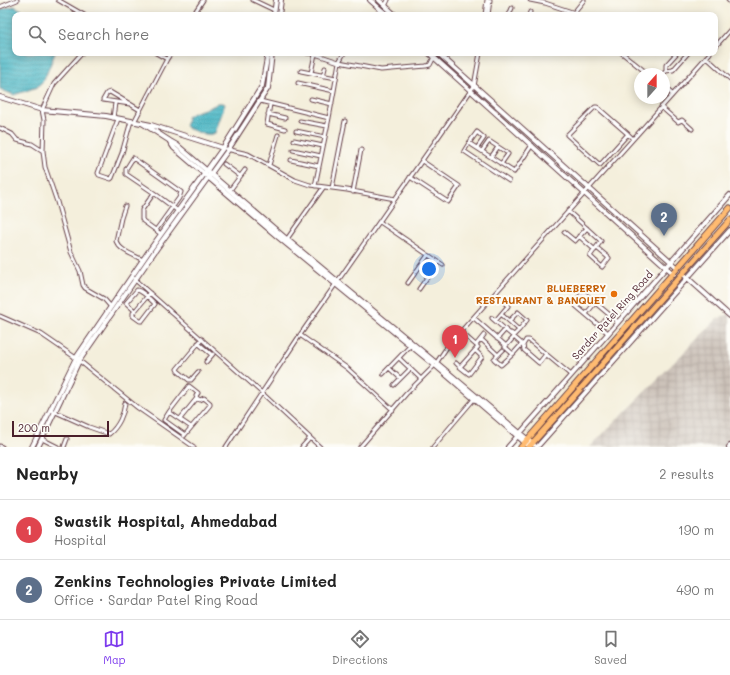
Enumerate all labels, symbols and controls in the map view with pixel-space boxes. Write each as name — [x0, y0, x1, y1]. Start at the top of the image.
search box — [12, 12, 718, 56]
icon: search — [26, 23, 48, 45]
text: Search here — [58, 24, 149, 44]
north arrow — [634, 68, 670, 104]
pin: 2 — [651, 203, 677, 236]
your location — [419, 259, 439, 279]
street label: Sardar Patel Ring Road — [568, 267, 656, 363]
place label: BLUEBERRY RESTAURANT & BANQUET — [476, 281, 606, 307]
marker: BLUEBERRY RESTAURANT & BANQUET — [609, 289, 619, 299]
pin: 1 — [442, 325, 468, 358]
scale bar — [12, 419, 109, 438]
text: 200 m — [18, 420, 50, 435]
text: Nearby — [16, 462, 78, 484]
text: 2 results — [659, 465, 714, 482]
text: Swastik Hospital, Ahmedabad — [54, 511, 277, 531]
text: 1 — [26, 521, 32, 538]
text: 190 m — [678, 521, 714, 538]
text: Hospital — [54, 531, 106, 548]
text: Zenkins Technologies Private Limited — [54, 571, 337, 591]
text: 2 — [25, 581, 33, 598]
text: 490 m — [676, 581, 714, 598]
text: Office · Sardar Patel Ring Road — [54, 591, 258, 608]
tab: Map — [103, 628, 126, 667]
tab: Directions — [332, 628, 388, 667]
tab: Saved — [594, 628, 627, 667]

